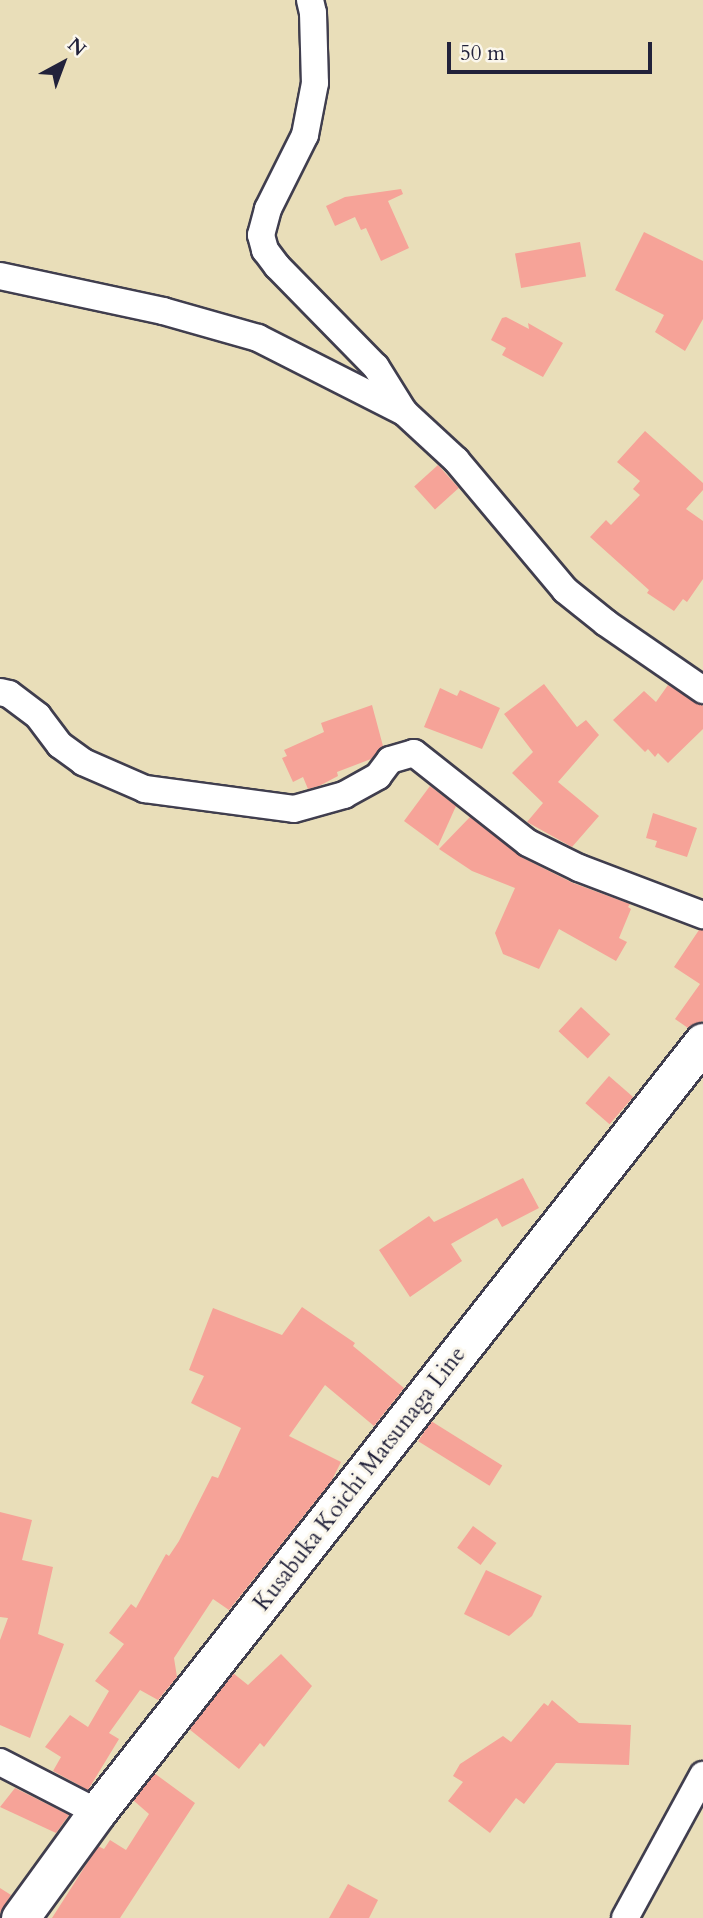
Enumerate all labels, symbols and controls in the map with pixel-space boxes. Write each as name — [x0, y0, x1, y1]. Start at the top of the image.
north arrow — [28, 28, 98, 98]
scale bar — [451, 28, 656, 72]
text: N — [62, 32, 92, 62]
text: 50 m — [460, 39, 505, 68]
street label: Kusabuka Koichi Matsunaga Line — [248, 1341, 472, 1617]

